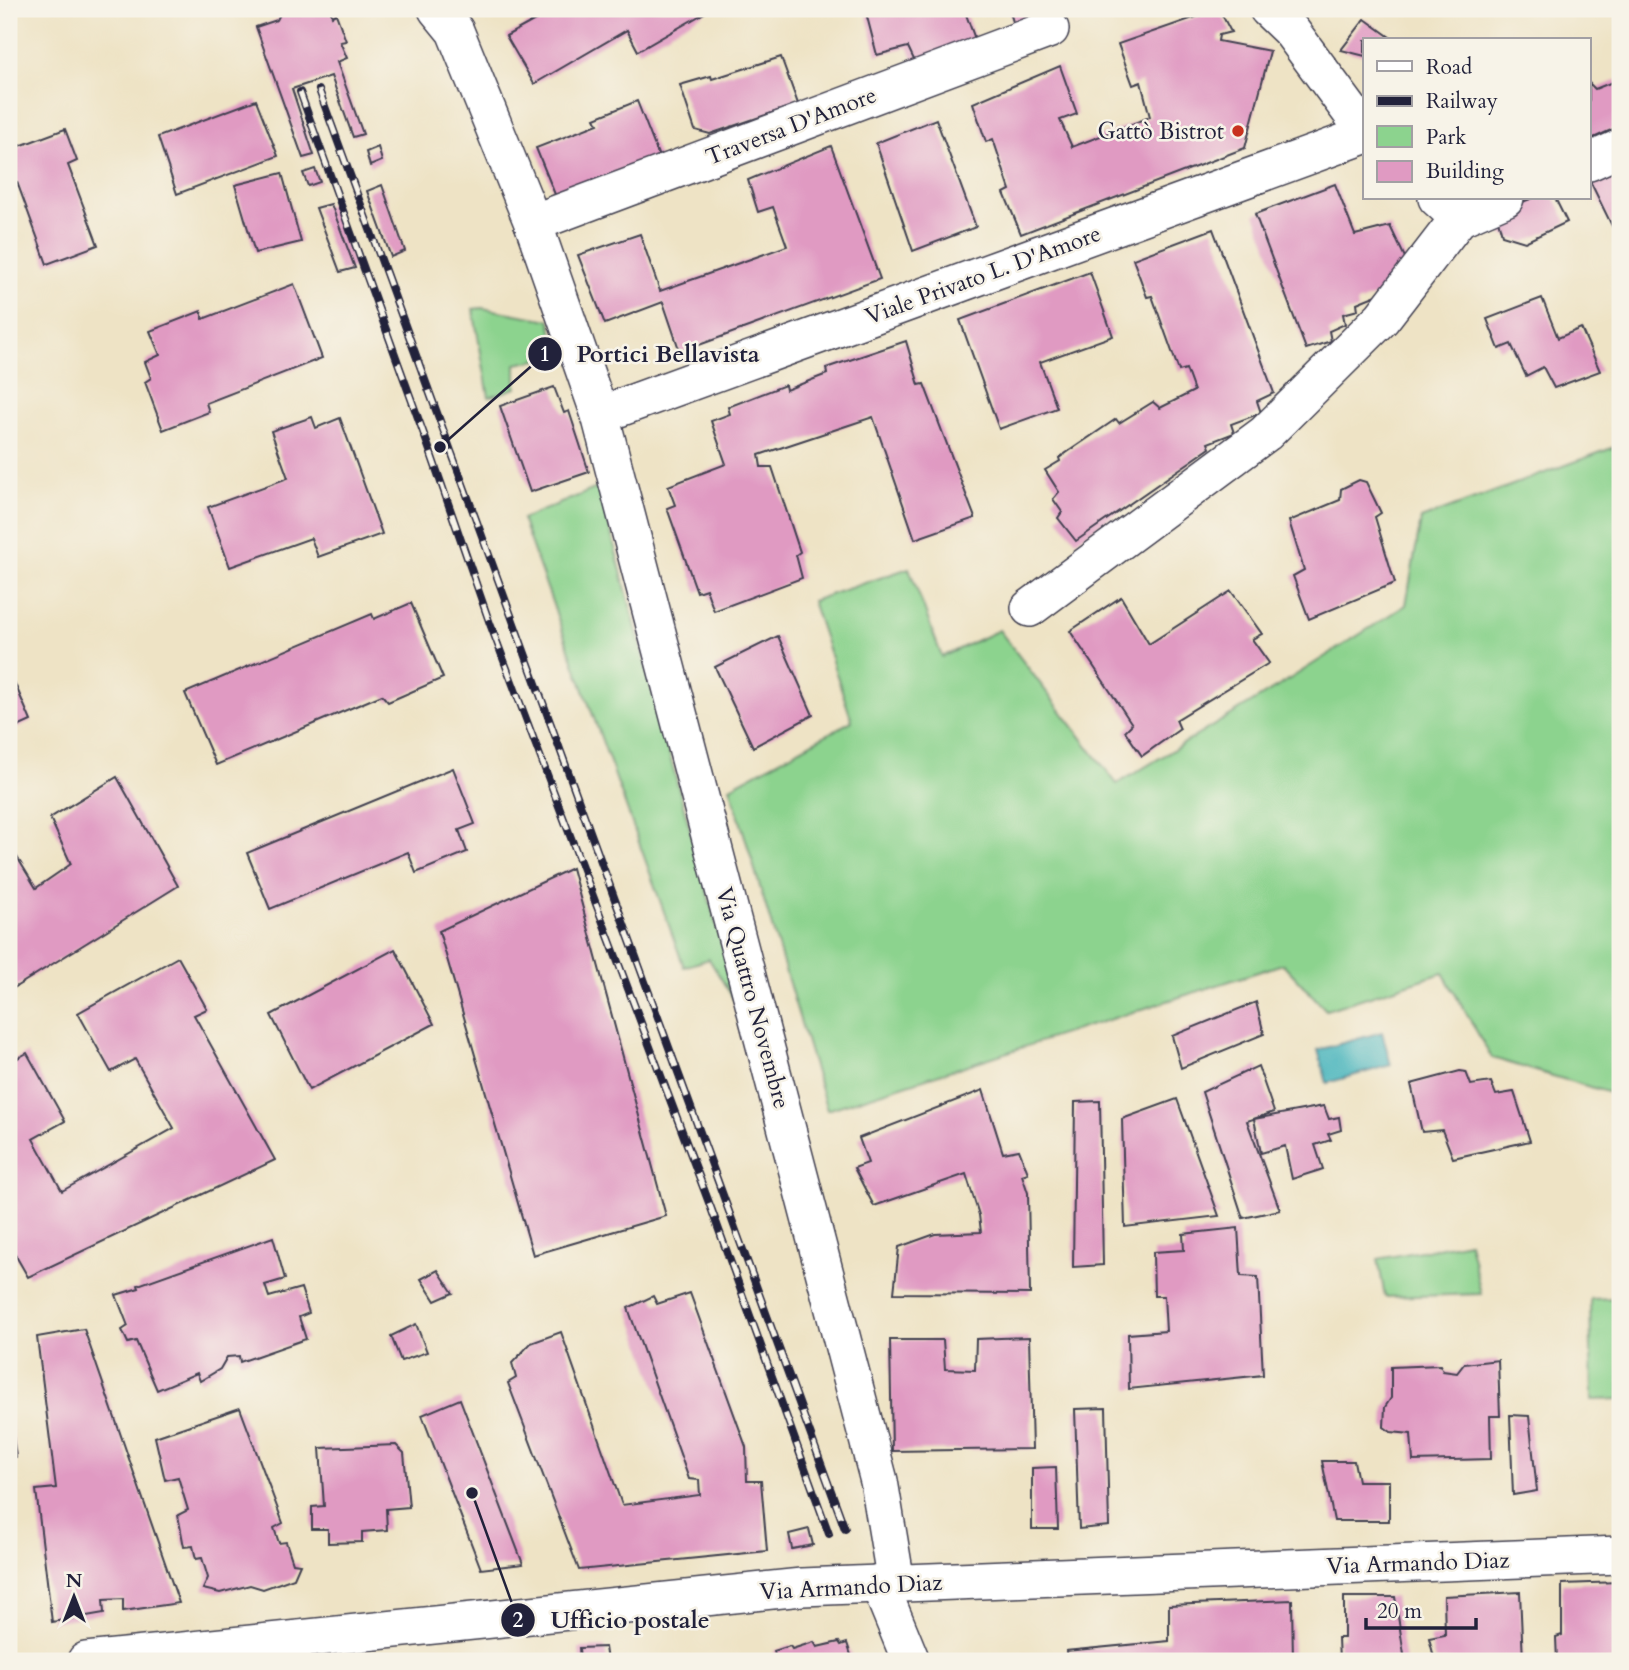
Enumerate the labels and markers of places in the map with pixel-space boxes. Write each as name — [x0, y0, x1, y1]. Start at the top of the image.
place label: Gattò Bistrot — [1098, 116, 1224, 147]
marker: Gattò Bistrot — [1230, 123, 1246, 139]
callout: Portici Bellavista — [528, 331, 774, 376]
callout: Ufficio postale — [501, 1597, 723, 1642]

